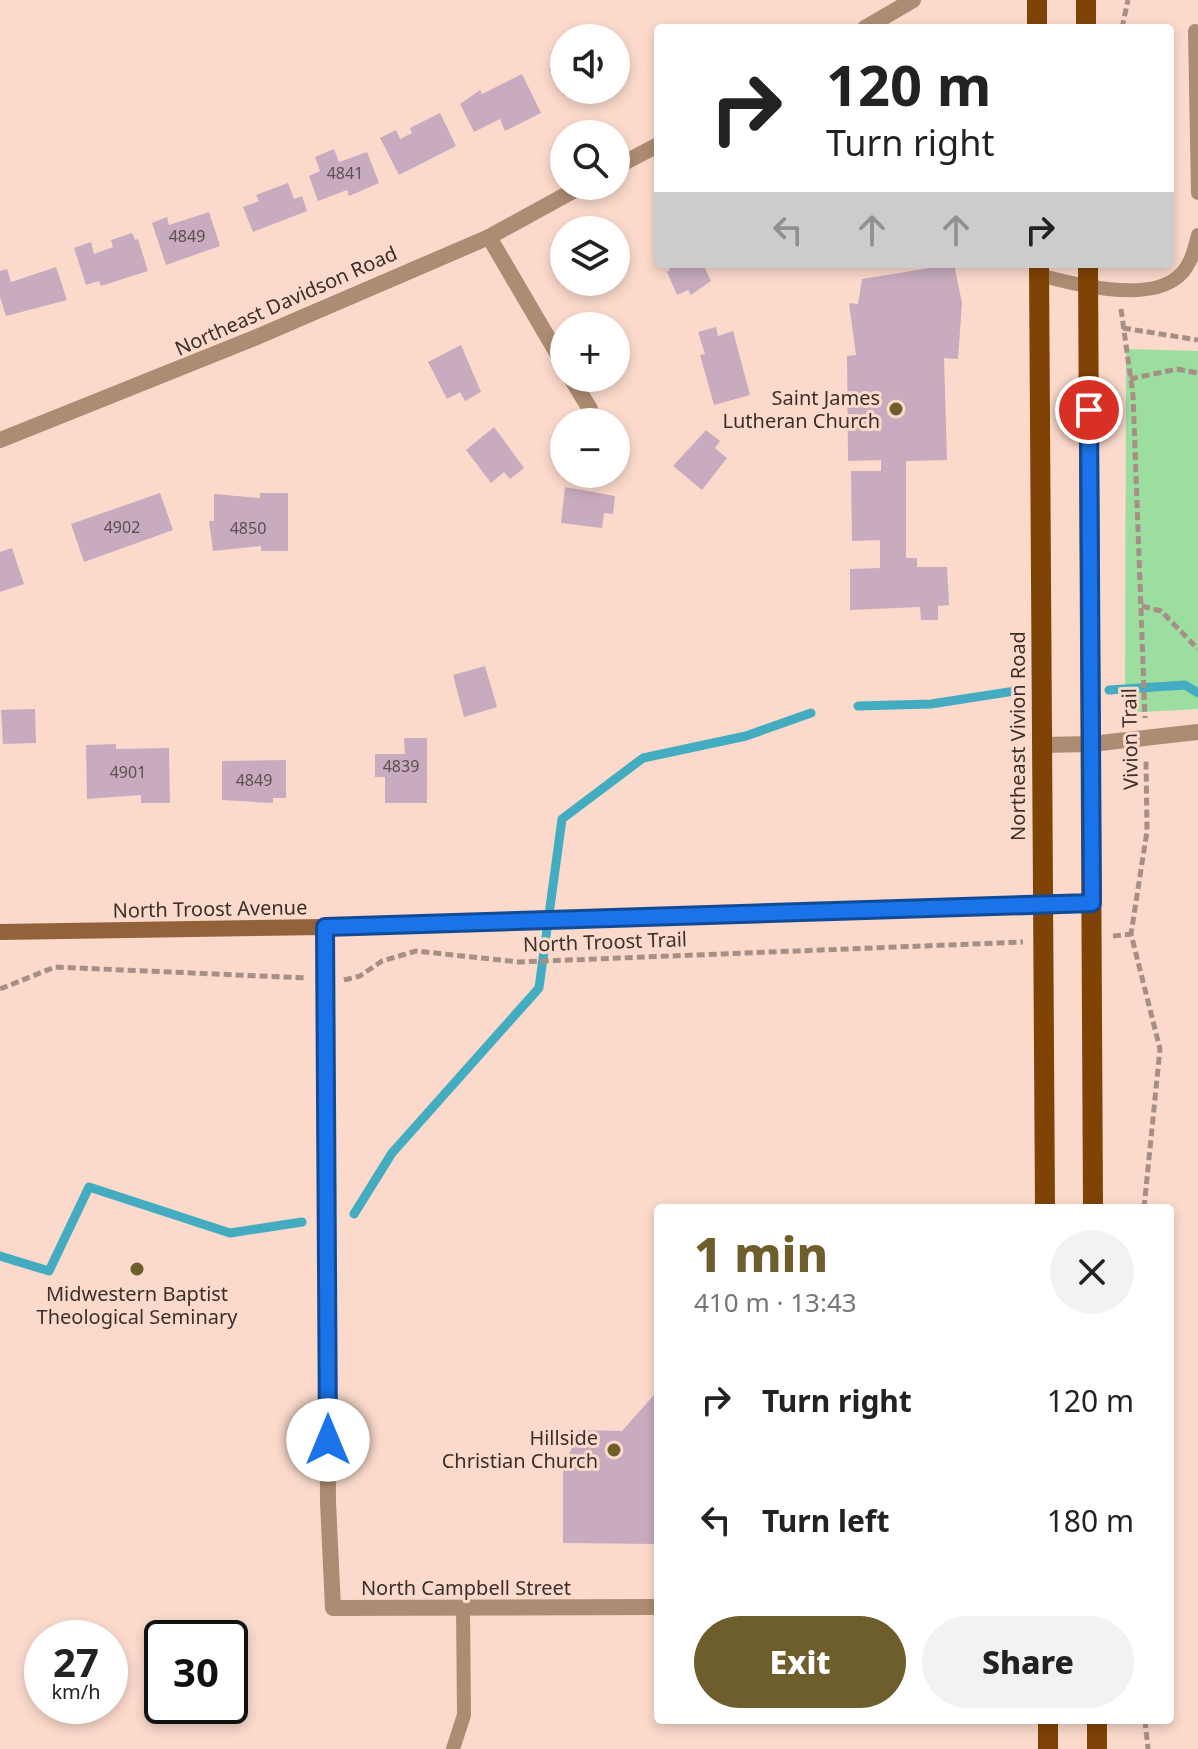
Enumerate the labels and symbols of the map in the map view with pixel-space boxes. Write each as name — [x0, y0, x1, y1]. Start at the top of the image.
house number: 4841 — [327, 162, 363, 184]
house number: 4849 — [169, 225, 205, 247]
street label: Northeast Davidson Road — [171, 239, 401, 362]
pin — [1055, 376, 1123, 444]
place label: Saint James Lutheran Church — [722, 384, 880, 434]
marker: Saint James Lutheran Church — [887, 400, 905, 418]
house number: 4902 — [104, 516, 140, 538]
house number: 4850 — [230, 517, 266, 539]
street label: Northeast Vivion Road — [1004, 631, 1031, 841]
street label: Vivion Trail — [1115, 688, 1144, 790]
house number: 4839 — [383, 755, 419, 777]
house number: 4901 — [110, 761, 146, 783]
house number: 4849 — [236, 769, 272, 791]
street label: North Troost Avenue — [112, 893, 308, 924]
street label: North Troost Trail — [523, 925, 687, 958]
marker: Midwestern Baptist Theological Seminary — [128, 1260, 146, 1278]
place label: Midwestern Baptist Theological Seminary — [37, 1280, 238, 1330]
position arrow — [286, 1398, 370, 1482]
place label: Hillside Christian Church — [442, 1424, 598, 1474]
marker: Hillside Christian Church — [605, 1441, 623, 1459]
street label: North Campbell Street — [361, 1574, 571, 1601]
speed limit sign: 30 — [144, 1620, 248, 1724]

